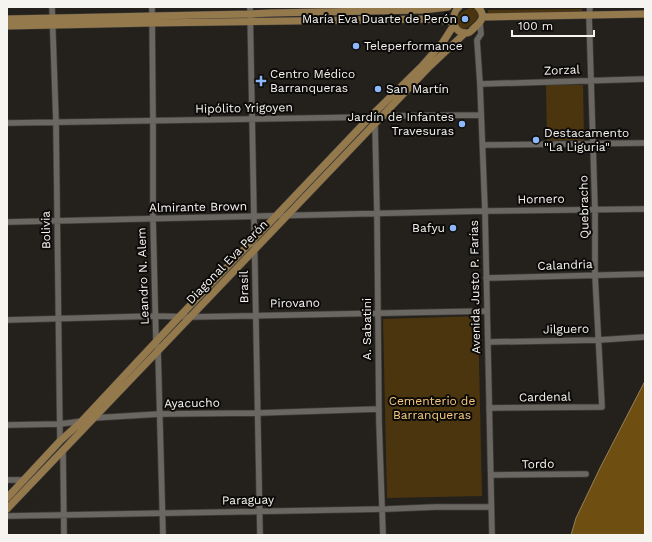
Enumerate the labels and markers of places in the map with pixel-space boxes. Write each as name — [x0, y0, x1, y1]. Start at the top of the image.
place label: María Eva Duarte de Perón — [302, 12, 457, 26]
marker: María Eva Duarte de Perón — [460, 14, 470, 24]
place label: Teleperformance — [364, 39, 463, 53]
marker: Teleperformance — [351, 41, 361, 51]
place label: Centro Médico Barranqueras — [270, 67, 355, 95]
marker: Centro Médico Barranqueras — [255, 75, 267, 87]
place label: San Martín — [386, 82, 449, 96]
marker: San Martín — [373, 84, 383, 94]
place label: Jardín de Infantes Travesuras — [348, 110, 454, 138]
marker: Jardín de Infantes Travesuras — [457, 119, 467, 129]
place label: Destacamento "La Liguria" — [544, 126, 629, 154]
marker: Destacamento "La Liguria" — [531, 135, 541, 145]
place label: Bafyu — [412, 221, 445, 235]
marker: Bafyu — [448, 223, 458, 233]

